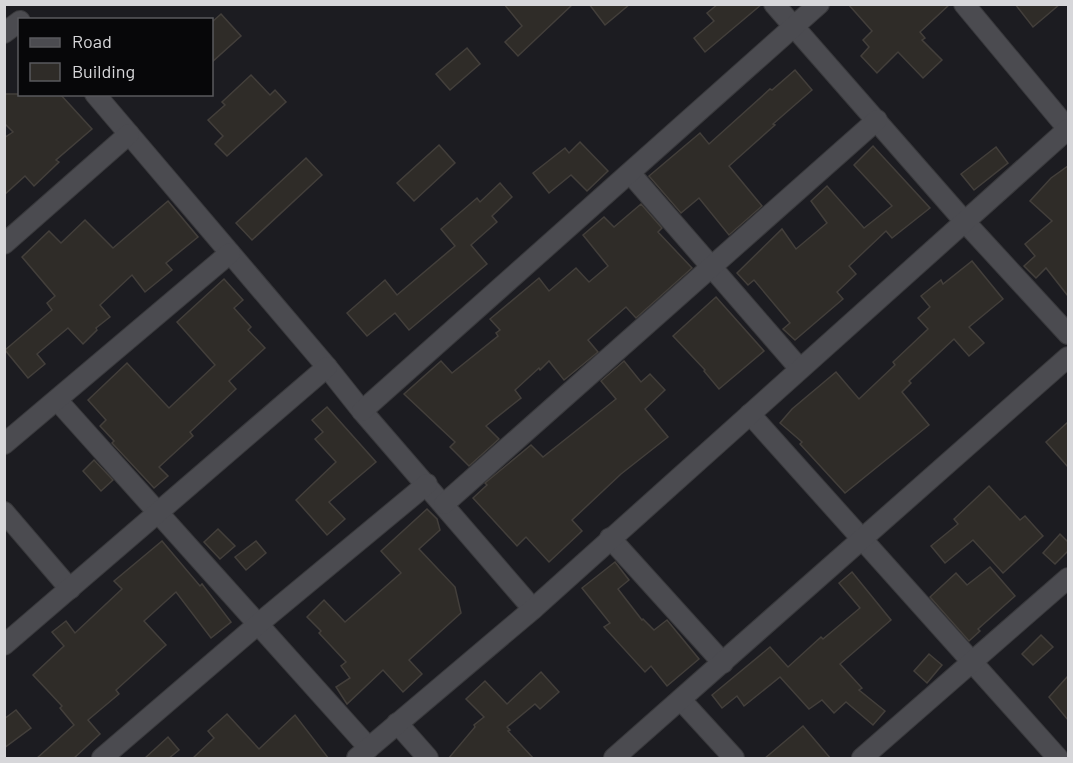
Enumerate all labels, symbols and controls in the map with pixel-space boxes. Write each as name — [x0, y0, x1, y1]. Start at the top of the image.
legend — [18, 18, 213, 96]
text: Road — [72, 30, 112, 52]
text: Building — [72, 60, 135, 82]

